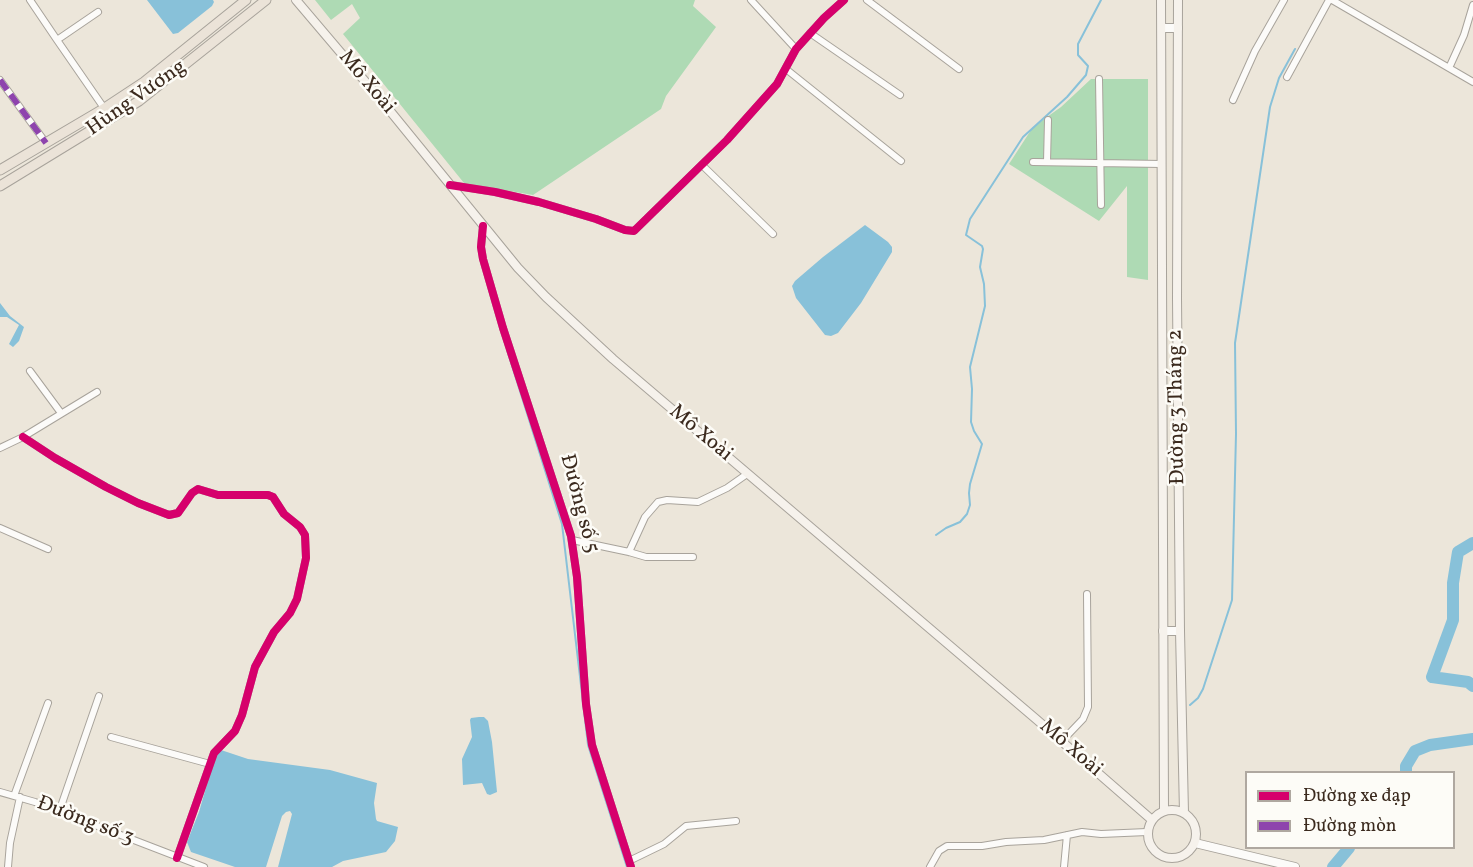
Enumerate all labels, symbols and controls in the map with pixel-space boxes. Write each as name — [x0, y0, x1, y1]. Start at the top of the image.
street label: Mô Xoài — [332, 46, 400, 120]
street label: Hùng Vương — [82, 55, 192, 143]
street label: Đường 3 Tháng 2 — [1164, 329, 1192, 485]
street label: Mô Xoài — [663, 400, 737, 468]
street label: Đường số 5 — [553, 452, 603, 556]
street label: Mô Xoài — [1033, 715, 1107, 783]
legend — [1245, 771, 1455, 849]
text: Đường xe đạp — [1303, 784, 1411, 809]
street label: Đường số 3 — [33, 792, 137, 852]
text: Đường mòn — [1303, 814, 1397, 839]

